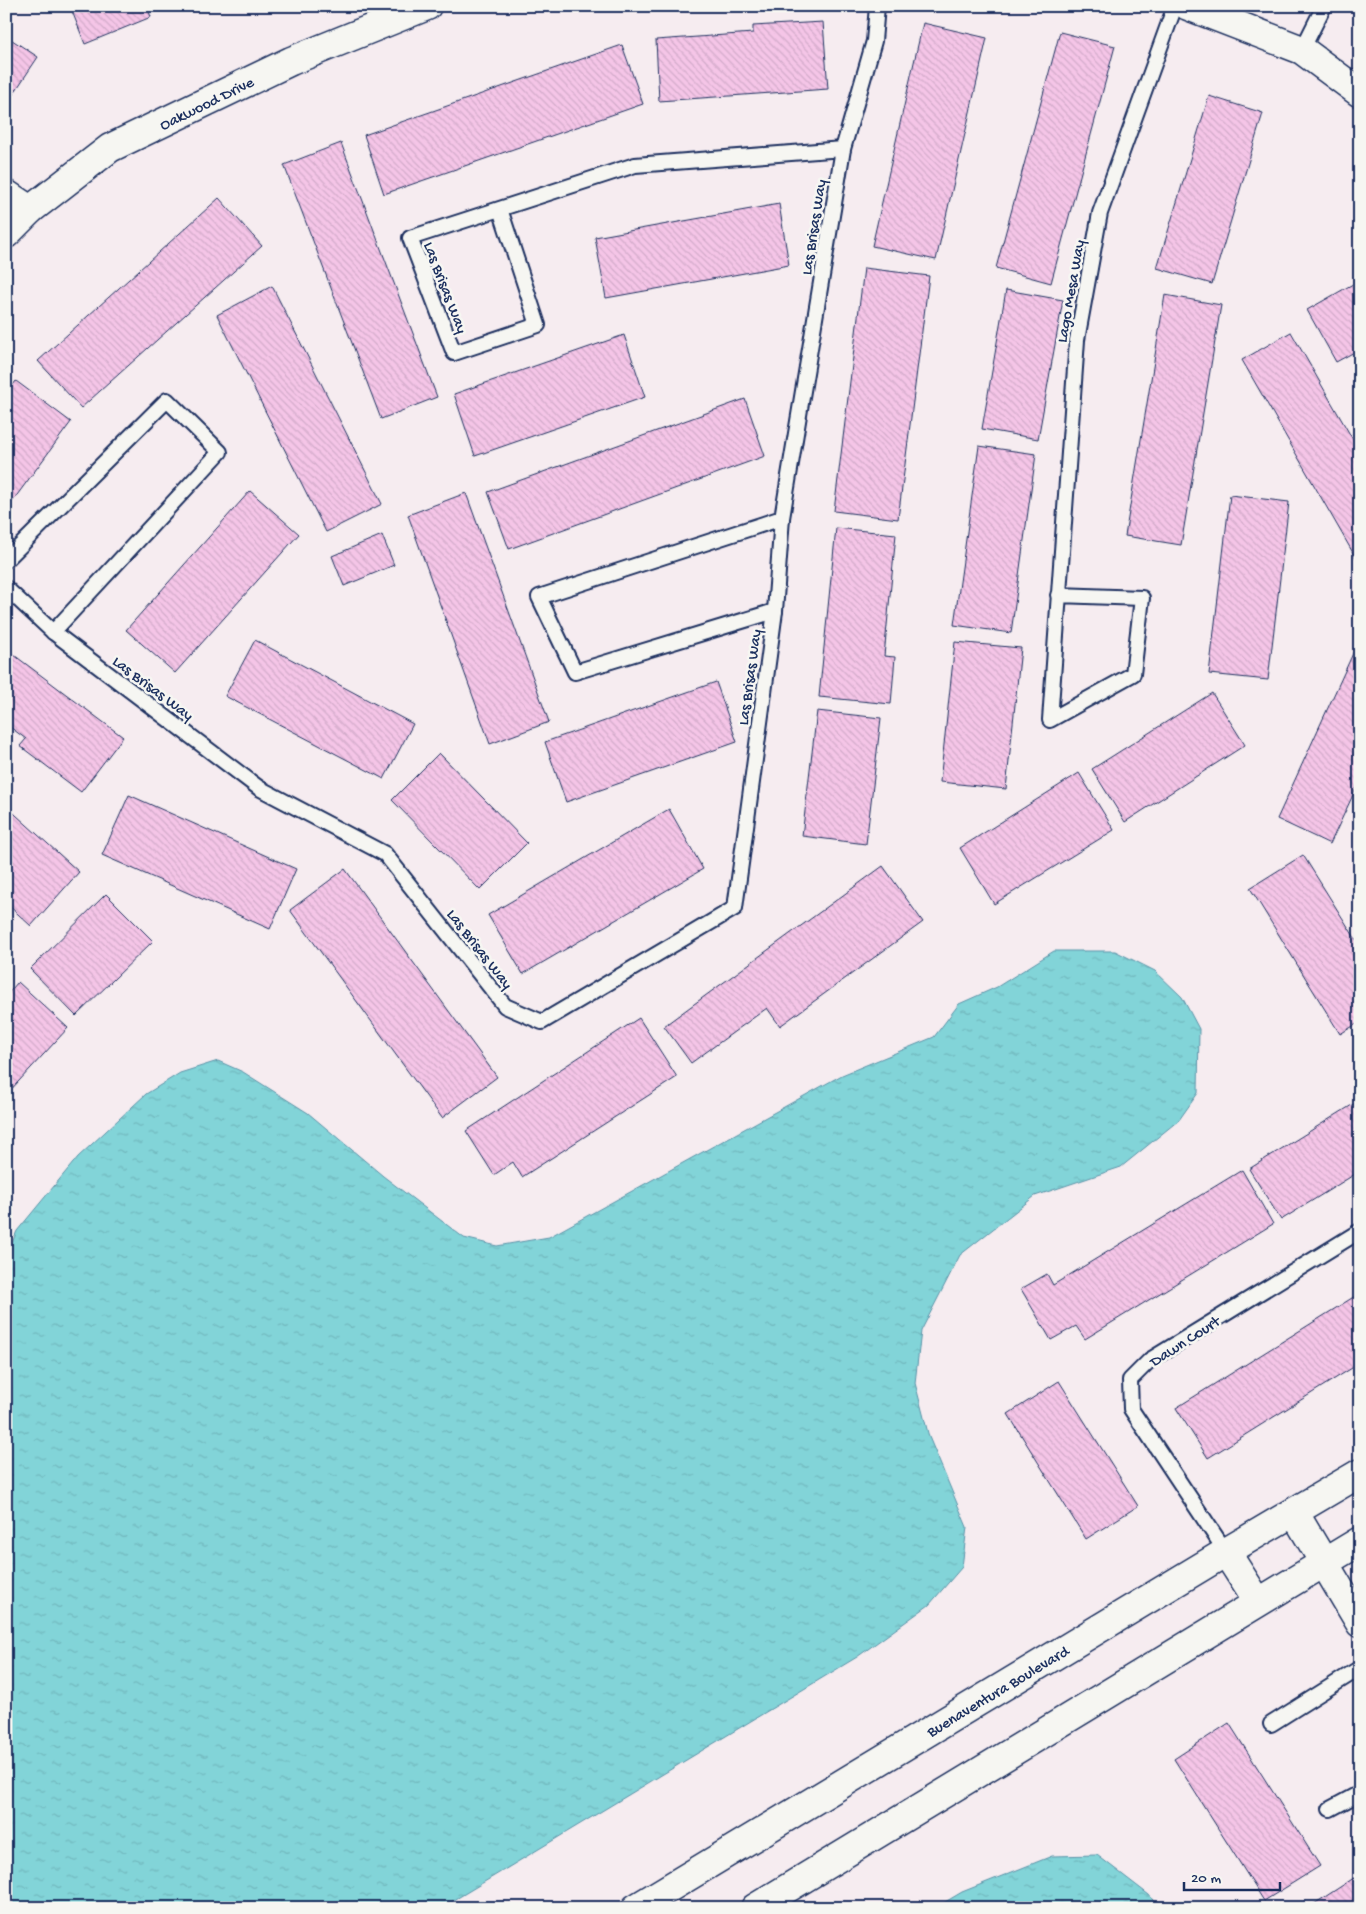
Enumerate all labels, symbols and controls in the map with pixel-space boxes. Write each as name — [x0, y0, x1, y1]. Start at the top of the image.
street label: Oakwood Drive — [157, 74, 259, 136]
street label: Las Brisas Way — [799, 178, 832, 277]
street label: Lago Mesa Way — [1054, 239, 1091, 345]
street label: Las Brisas Way — [418, 240, 470, 337]
street label: Las Brisas Way — [735, 628, 768, 727]
street label: Las Brisas Way — [108, 653, 196, 727]
street label: Las Brisas Way — [441, 906, 516, 994]
street label: Dawn Court — [1146, 1312, 1226, 1373]
street label: Buenaventura Boulevard — [923, 1642, 1075, 1743]
scale bar — [1184, 1859, 1280, 1891]
text: 20 m — [1191, 1870, 1221, 1888]

